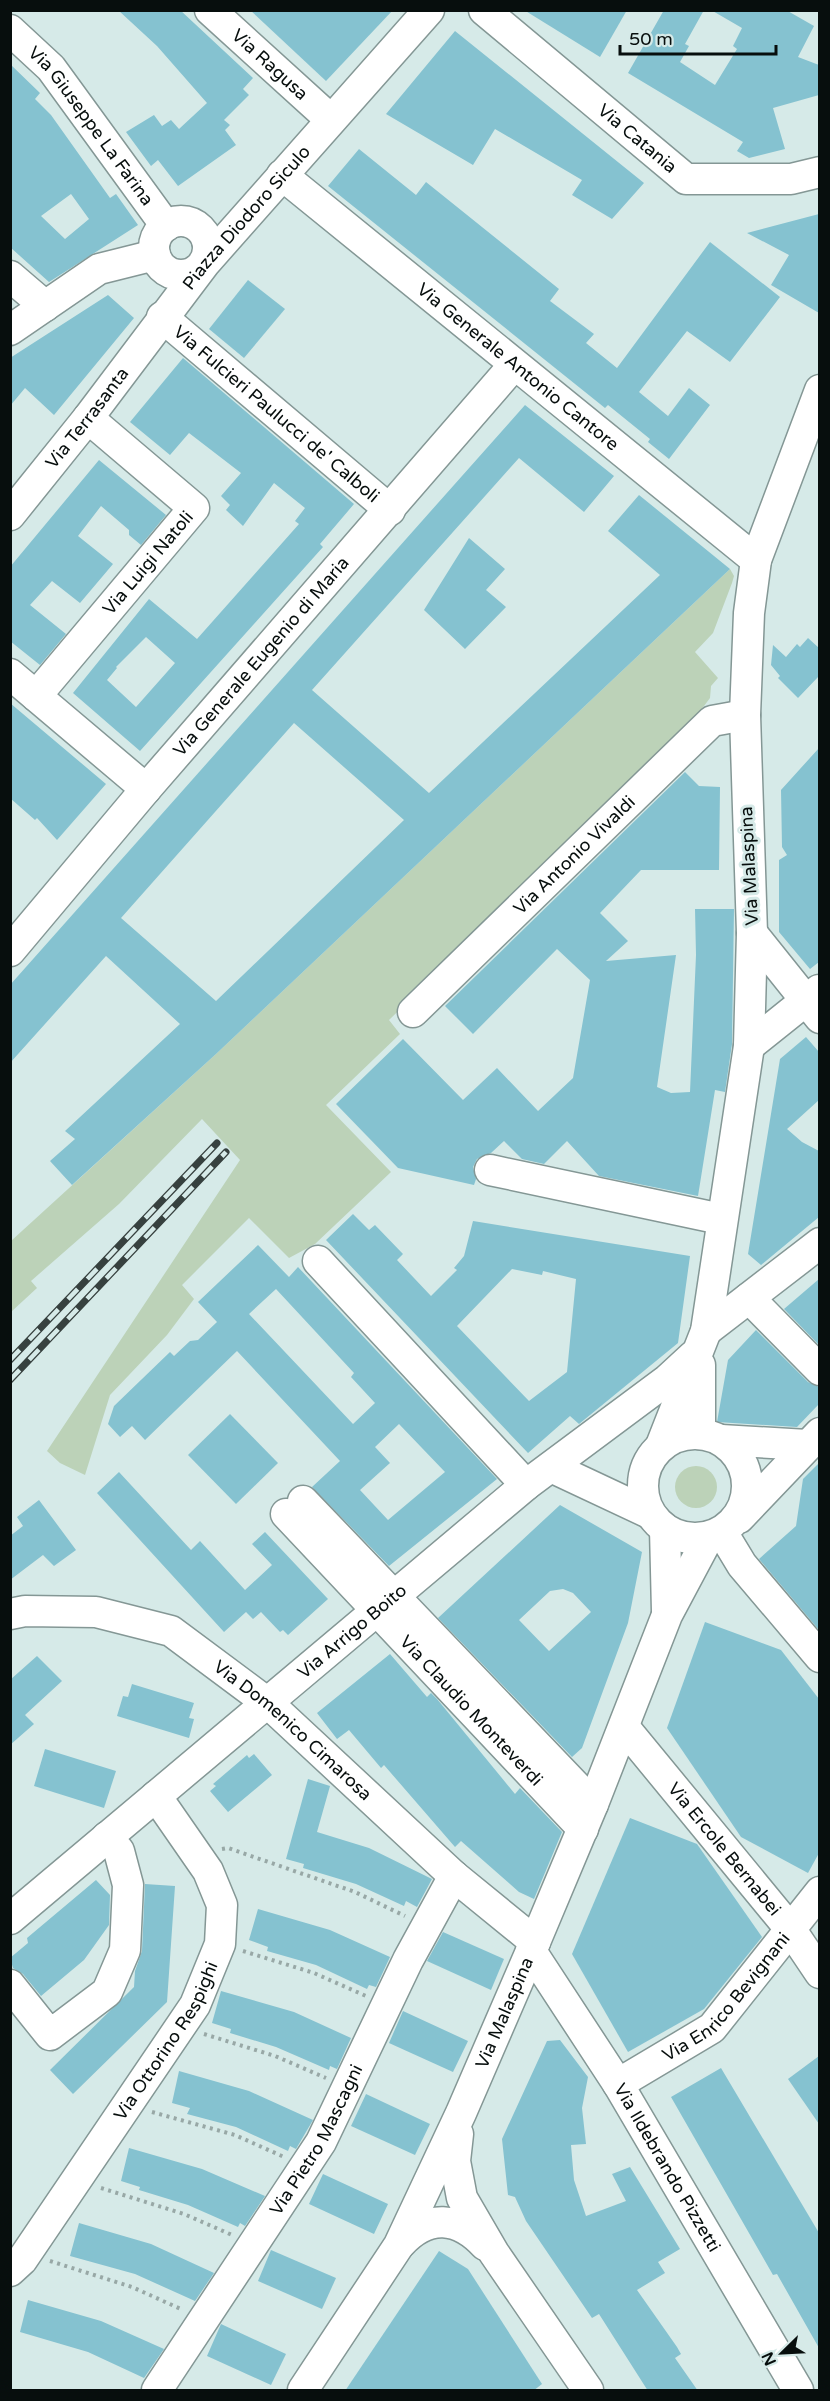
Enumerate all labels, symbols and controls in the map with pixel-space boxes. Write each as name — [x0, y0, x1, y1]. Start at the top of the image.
scale bar — [620, 18, 776, 56]
street label: Via Ragusa — [227, 24, 313, 105]
text: 50 m — [629, 28, 673, 50]
street label: Via Giuseppe La Farina — [24, 41, 158, 210]
street label: Via Catania — [593, 99, 682, 178]
street label: Piazza Diodoro Siculo — [178, 141, 315, 294]
street label: Via Generale Antonio Cantore — [413, 278, 623, 455]
street label: Via Fulcieri Paulucci de' Calboli — [169, 321, 384, 507]
street label: Via Terrasanta — [41, 363, 133, 473]
street label: Via Luigi Natoli — [98, 506, 198, 619]
street label: Via Generale Eugenio di Maria — [168, 552, 354, 761]
street label: Via Antonio Vivaldi — [509, 791, 640, 919]
street label: Via Malaspina — [735, 806, 763, 926]
street label: Via Arrigo Boito — [293, 1579, 411, 1683]
street label: Via Claudio Monteverdi — [395, 1631, 547, 1790]
street label: Via Domenico Cimarosa — [209, 1655, 377, 1805]
street label: Via Ercole Bernabei — [663, 1778, 786, 1920]
street label: Via Enrico Bevignani — [658, 1928, 795, 2066]
street label: Via Malaspina — [471, 1954, 538, 2072]
street label: Via Ottorino Respighi — [109, 1958, 223, 2125]
street label: Via Pietro Mascagni — [265, 2061, 367, 2219]
street label: Via Ildebrando Pizzetti — [609, 2079, 725, 2256]
north arrow — [752, 2323, 812, 2383]
text: N — [757, 2349, 781, 2369]

